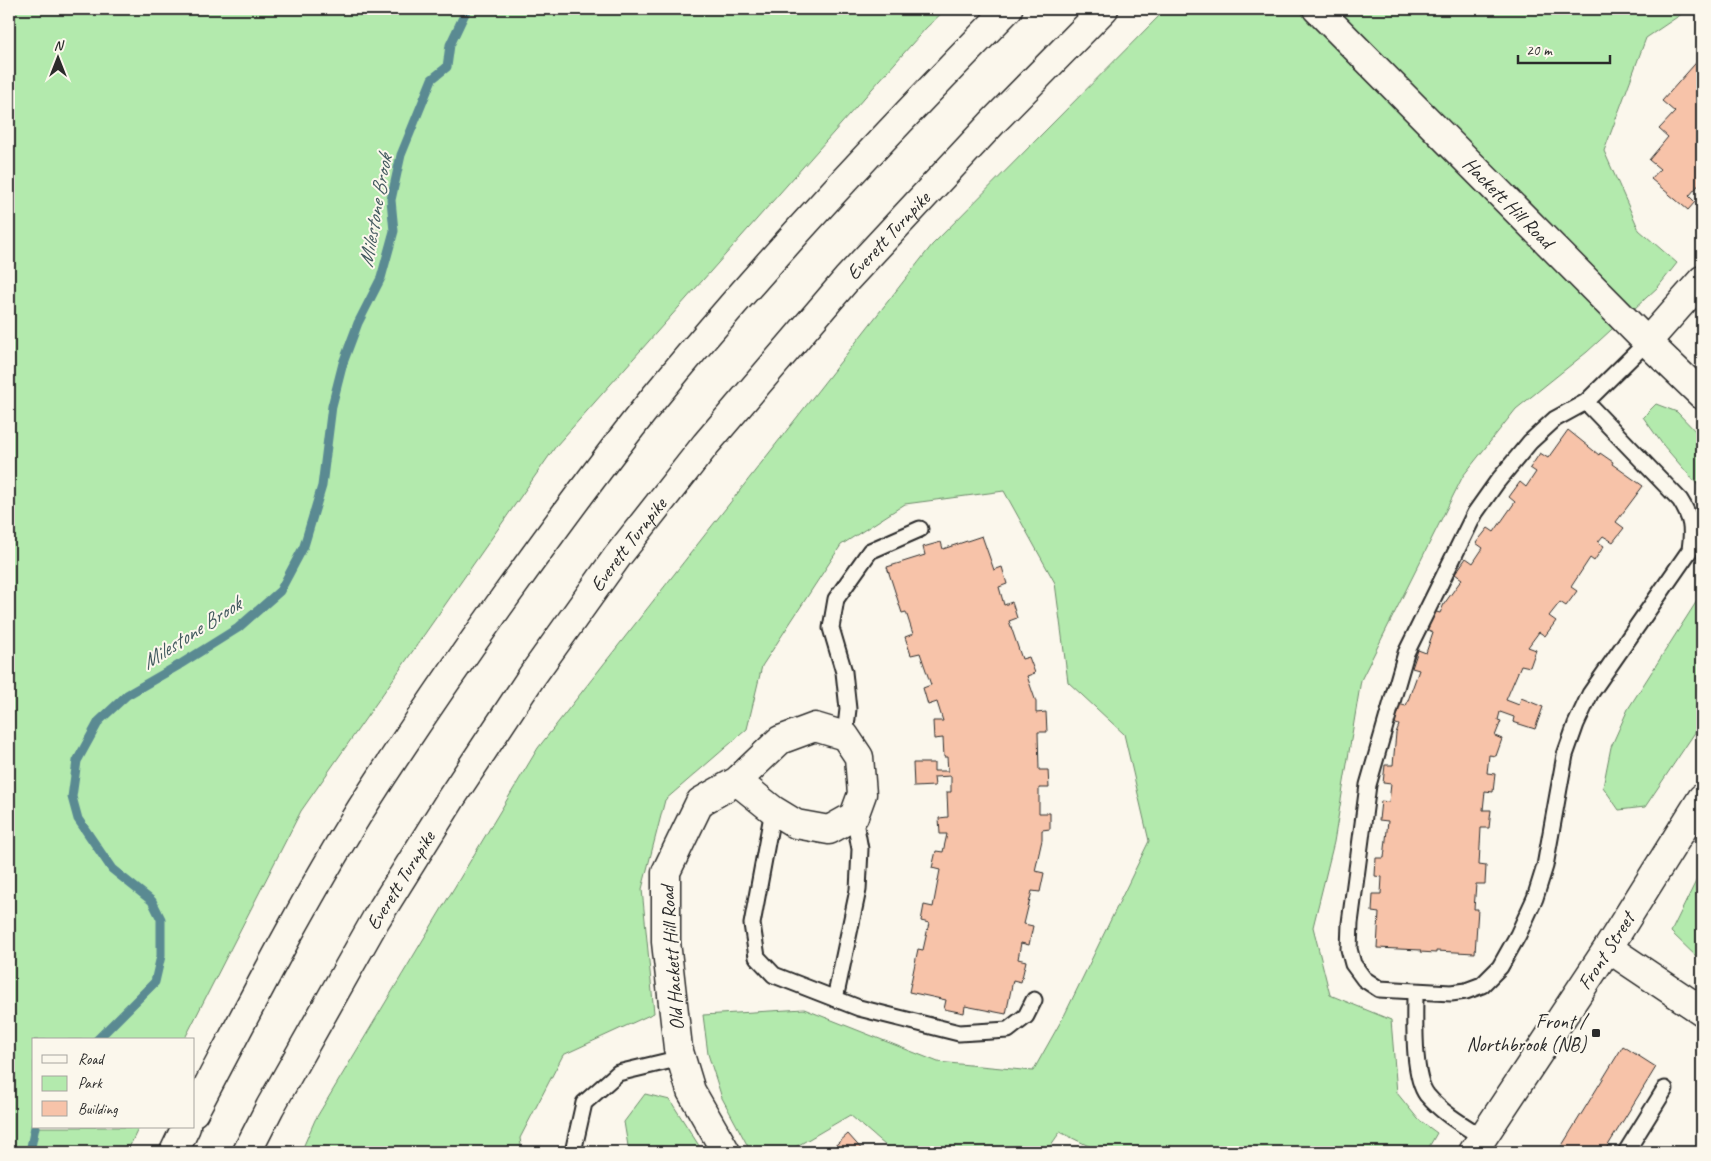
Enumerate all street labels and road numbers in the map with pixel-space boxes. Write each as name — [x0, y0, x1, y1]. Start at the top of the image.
street label: Hackett Hill Road — [1458, 151, 1561, 255]
street label: Everett Turnpike — [841, 185, 936, 285]
street label: Everett Turnpike — [584, 491, 673, 596]
street label: Everett Turnpike — [360, 825, 441, 934]
street label: Old Hackett Hill Road — [654, 882, 690, 1031]
street label: Front Street — [1572, 905, 1642, 994]

